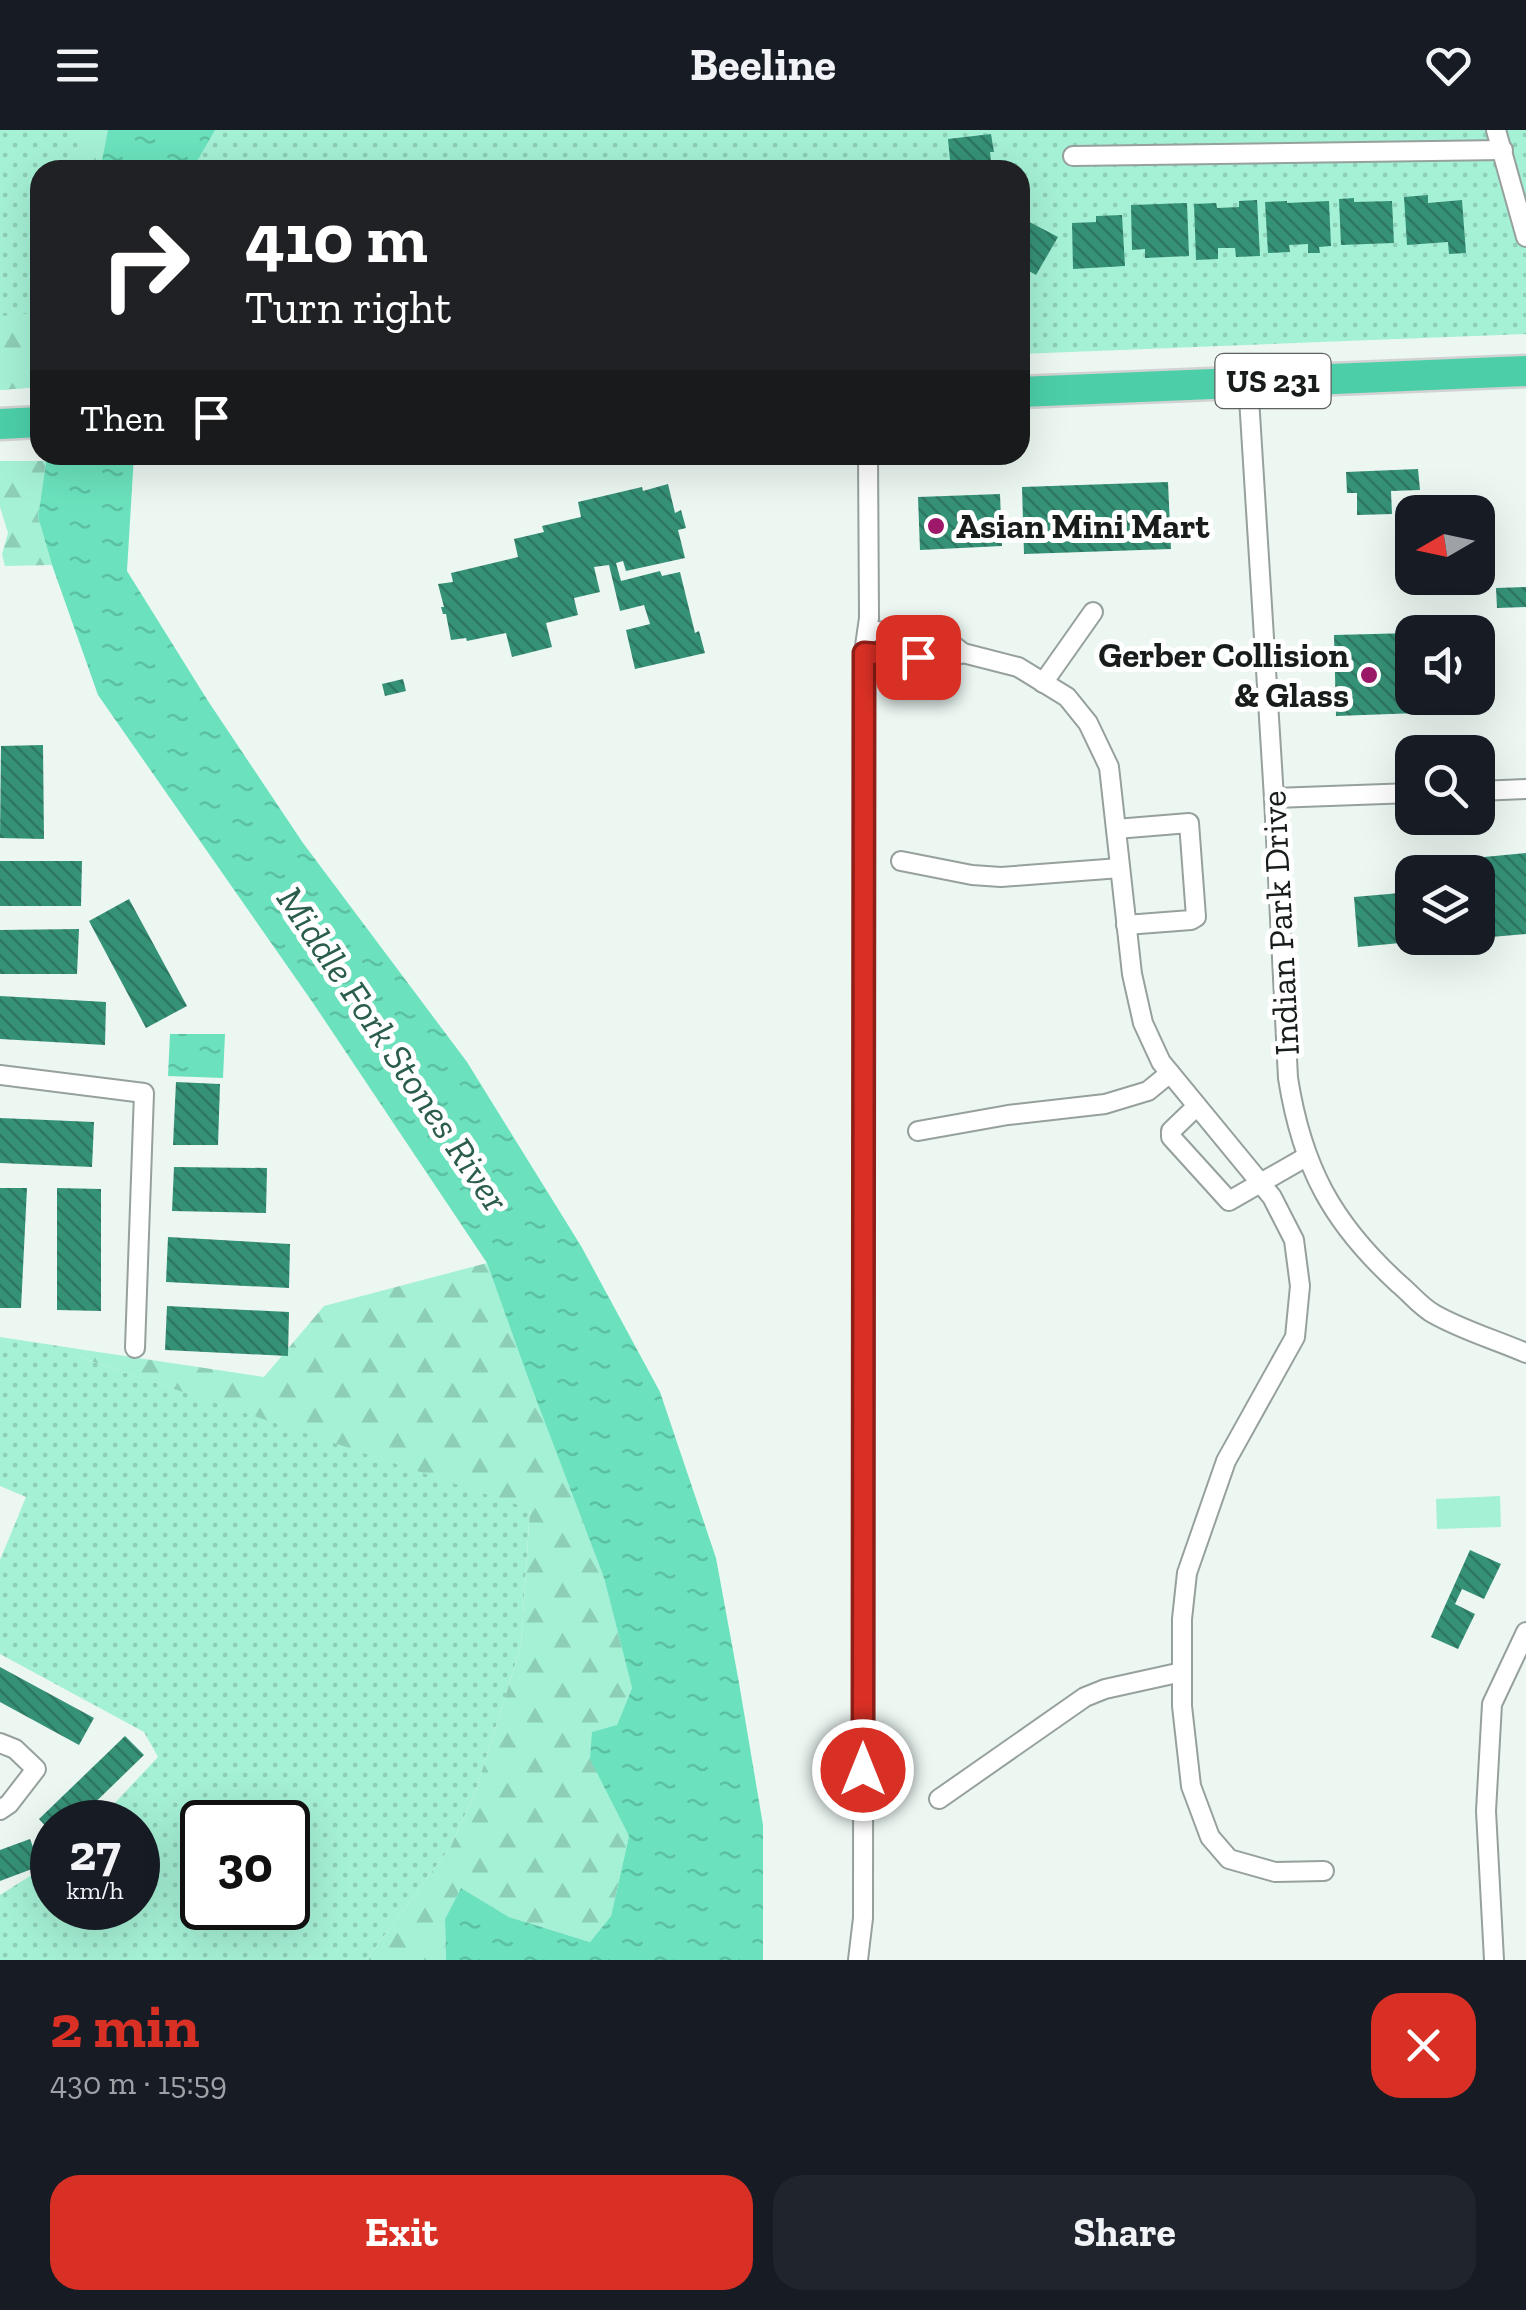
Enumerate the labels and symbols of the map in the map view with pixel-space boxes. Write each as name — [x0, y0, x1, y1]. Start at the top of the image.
road number: US 231 — [1216, 354, 1330, 408]
north arrow — [1395, 495, 1495, 595]
place label: Asian Mini Mart — [956, 505, 1210, 547]
marker: Asian Mini Mart — [925, 515, 947, 537]
pin — [876, 615, 961, 700]
place label: Gerber Collision & Glass — [1098, 634, 1349, 716]
marker: Gerber Collision & Glass — [1358, 664, 1380, 686]
street label: Indian Park Drive — [1252, 790, 1308, 1056]
water label: Middle Fork Stones River — [267, 878, 519, 1221]
position arrow — [811, 1718, 915, 1822]
speed limit sign: 30 — [180, 1800, 310, 1930]

